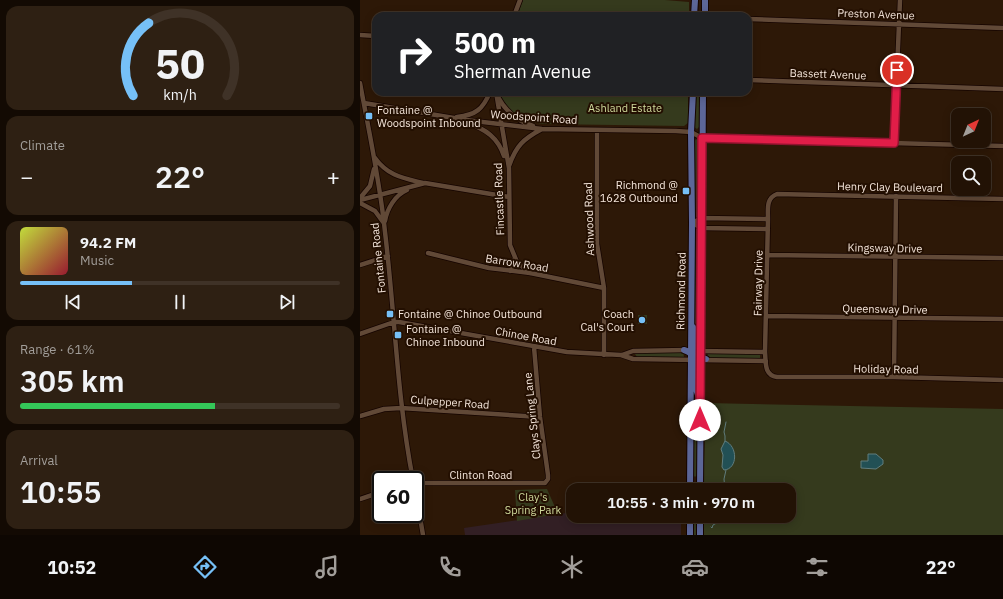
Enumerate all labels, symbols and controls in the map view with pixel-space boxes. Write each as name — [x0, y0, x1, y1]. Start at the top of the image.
street label: Preston Avenue — [837, 6, 915, 22]
text: 500 m — [454, 24, 536, 61]
icon: right — [388, 28, 440, 80]
text: 50 — [155, 36, 205, 90]
pin — [880, 53, 914, 87]
icon: arrive — [886, 59, 908, 81]
text: Sherman Avenue — [454, 60, 591, 83]
street label: Bassett Avenue — [789, 66, 867, 82]
text: km/h — [163, 85, 197, 104]
park label: Ashland Estate — [588, 101, 662, 115]
place label: Fontaine @ Woodspoint Inbound — [377, 103, 481, 130]
street label: Woodspoint Road — [490, 107, 578, 127]
north arrow — [951, 108, 991, 148]
map controls — [951, 108, 991, 196]
marker: Fontaine @ Woodspoint Inbound — [364, 111, 374, 121]
text: Climate — [20, 137, 65, 154]
button: search — [951, 156, 991, 196]
text: 22° — [155, 157, 205, 196]
text: − — [20, 162, 33, 191]
text: + — [327, 162, 340, 191]
street label: Fincastle Road — [491, 162, 507, 236]
place label: Richmond @ 1628 Outbound — [600, 178, 678, 205]
street label: Henry Clay Boulevard — [837, 179, 943, 195]
street label: Ashwood Road — [581, 182, 597, 256]
marker: Richmond @ 1628 Outbound — [681, 186, 691, 196]
street label: Fontaine Road — [367, 222, 389, 294]
text: 94.2 FM — [80, 233, 136, 252]
street label: Kingsway Drive — [847, 240, 923, 256]
street label: Fairway Drive — [750, 250, 766, 316]
street label: Barrow Road — [485, 251, 549, 275]
text: Music — [80, 252, 114, 269]
street label: Richmond Road — [673, 252, 689, 330]
icon: previous — [62, 291, 84, 313]
icon: pause — [169, 291, 191, 313]
icon: next — [276, 291, 298, 313]
street label: Queensway Drive — [842, 301, 928, 317]
place label: Fontaine @ Chinoe Outbound — [398, 307, 542, 321]
place label: Coach Cal's Court — [581, 307, 634, 334]
marker: Fontaine @ Chinoe Outbound — [385, 309, 395, 319]
marker: Coach Cal's Court — [637, 315, 647, 325]
place label: Fontaine @ Chinoe Inbound — [406, 322, 485, 349]
street label: Chinoe Road — [494, 324, 558, 348]
marker: Fontaine @ Chinoe Inbound — [393, 330, 403, 340]
text: Range · 61% — [20, 341, 94, 358]
text: 305 km — [20, 361, 125, 400]
street label: Holiday Road — [853, 361, 919, 377]
street label: Clays Spring Lane — [520, 372, 544, 460]
street label: Culpepper Road — [410, 392, 490, 412]
position arrow — [679, 399, 721, 441]
text: Arrival — [20, 452, 58, 469]
street label: Clinton Road — [450, 468, 512, 482]
speed limit sign: 60 — [372, 471, 424, 523]
text: 10:55 — [20, 472, 102, 511]
park label: Clay's Spring Park — [505, 490, 561, 517]
text: 10:55 · 3 min · 970 m — [607, 493, 755, 512]
icon: directions — [191, 553, 219, 581]
icon: music — [313, 553, 341, 581]
icon: phone — [436, 553, 464, 581]
icon: climate — [558, 553, 586, 581]
icon: car — [681, 553, 709, 581]
icon: filters — [803, 553, 831, 581]
text: 10:52 — [47, 556, 96, 579]
text: 22° — [926, 556, 956, 579]

